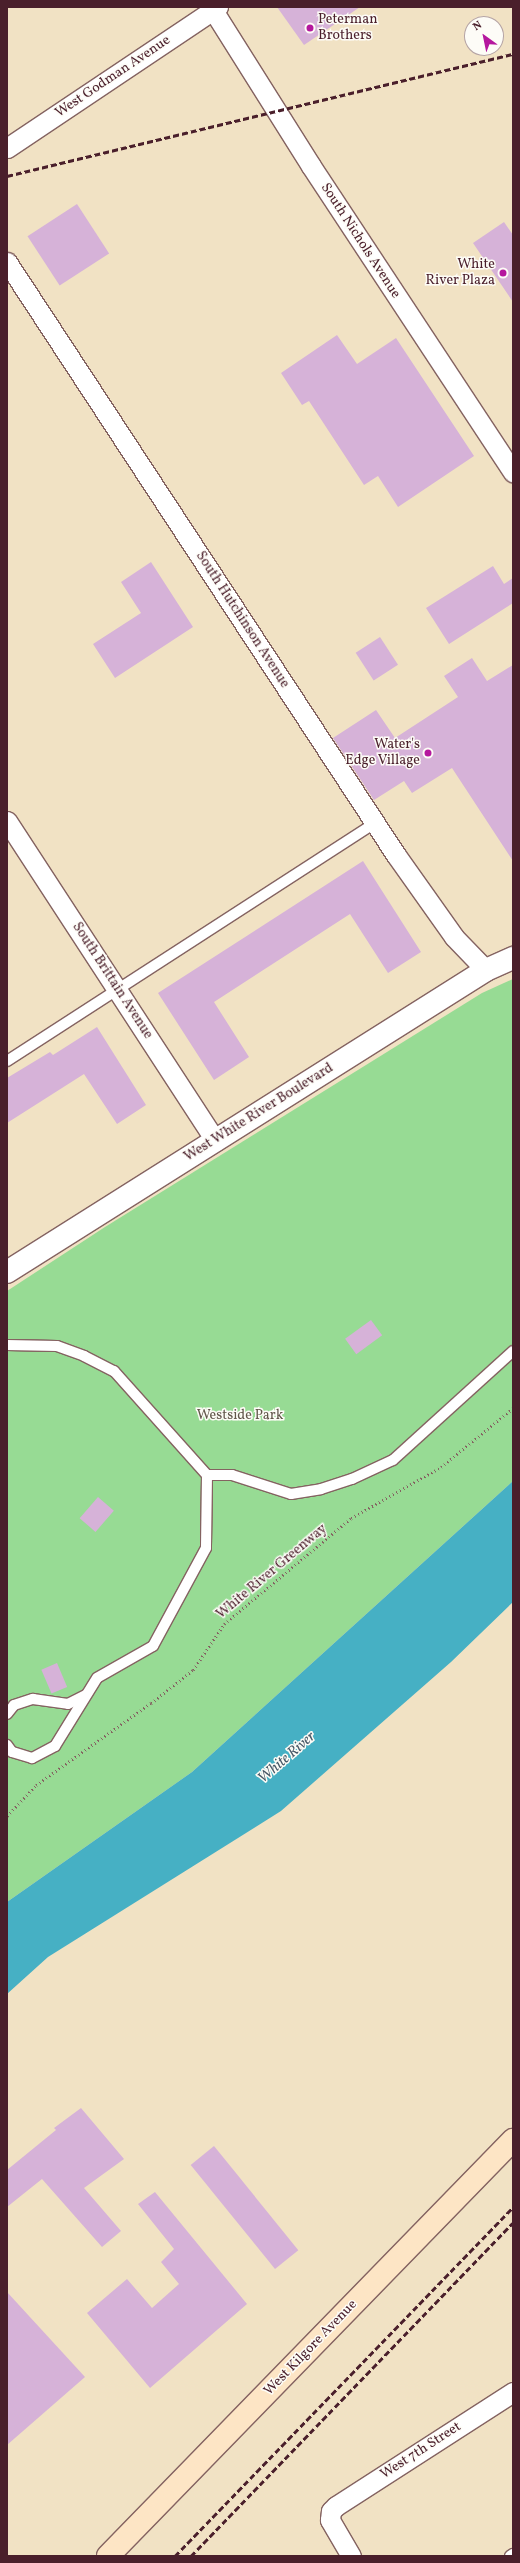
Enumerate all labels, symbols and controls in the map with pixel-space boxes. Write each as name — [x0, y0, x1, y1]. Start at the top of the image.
place label: Peterman Brothers — [318, 12, 377, 44]
north arrow — [464, 16, 504, 56]
text: N — [470, 18, 485, 35]
marker: Peterman Brothers — [305, 23, 315, 33]
street label: West Godman Avenue — [52, 32, 174, 122]
street label: South Nichols Avenue — [316, 180, 404, 302]
place label: White River Plaza — [425, 257, 495, 290]
marker: White River Plaza — [498, 268, 508, 278]
street label: South Hutchinson Avenue — [192, 549, 292, 691]
place label: Water's Edge Village — [345, 737, 420, 770]
marker: Water's Edge Village — [423, 748, 433, 758]
street label: South Brittain Avenue — [68, 919, 156, 1043]
street label: West White River Boulevard — [181, 1060, 337, 1166]
park label: Westside Park — [197, 1408, 283, 1424]
street label: White River Greenway — [213, 1521, 331, 1623]
water label: White River — [255, 1728, 319, 1788]
street label: West Kilgore Avenue — [261, 2297, 361, 2399]
street label: West 7th Street — [378, 2419, 464, 2483]

